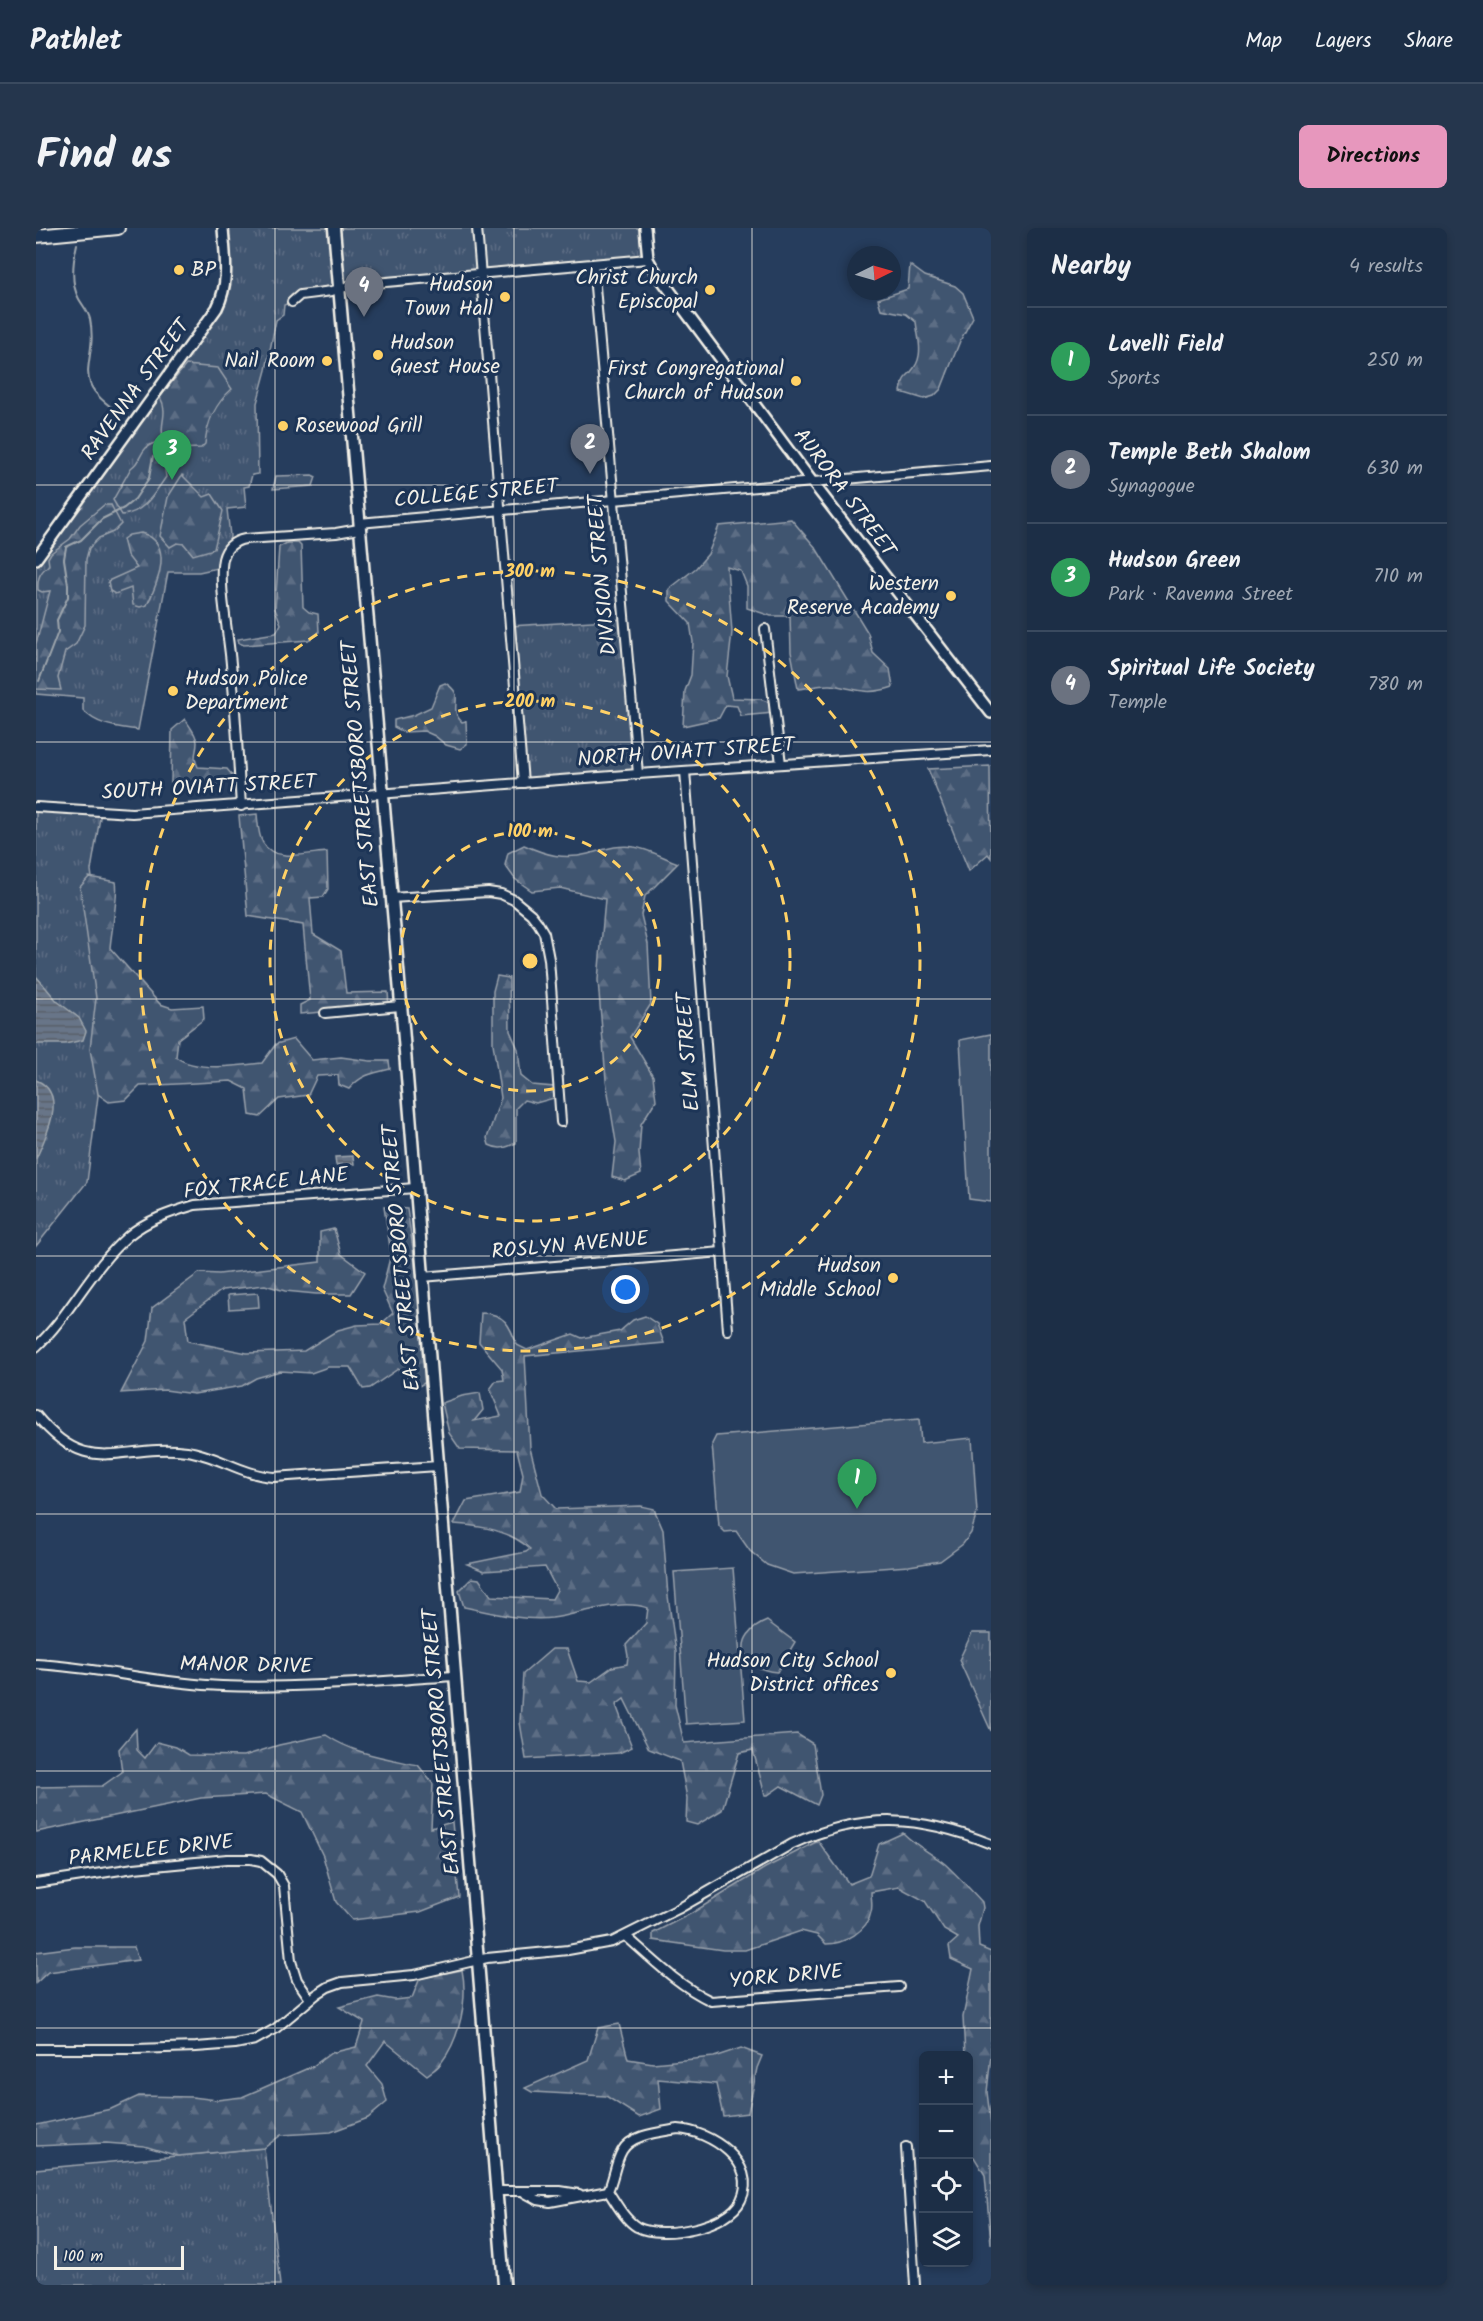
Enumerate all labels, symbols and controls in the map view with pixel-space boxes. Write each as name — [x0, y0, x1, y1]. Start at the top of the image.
text: Pathlet — [30, 19, 122, 64]
text: Map — [1245, 25, 1282, 58]
text: Layers — [1315, 25, 1371, 58]
text: Share — [1404, 25, 1453, 58]
text: Find us — [36, 123, 172, 190]
button: Directions — [1299, 125, 1447, 188]
north arrow — [847, 246, 901, 300]
text: Nearby — [1051, 246, 1131, 288]
text: 4 results — [1349, 251, 1423, 283]
place label: BP — [191, 254, 216, 287]
place label: Christ Church Episcopal — [575, 262, 698, 319]
marker: BP — [172, 263, 186, 277]
pin: 4 — [344, 268, 384, 317]
place label: Hudson Town Hall — [404, 269, 493, 326]
marker: Christ Church Episcopal — [703, 283, 717, 297]
marker: Hudson Town Hall — [498, 290, 512, 304]
street label: RAVENNA STREET — [73, 311, 200, 468]
place label: Hudson Guest House — [390, 327, 501, 384]
text: Lavelli Field — [1108, 328, 1223, 363]
place label: Nail Room — [224, 345, 315, 378]
text: 1 — [1067, 345, 1074, 377]
text: 250 m — [1367, 345, 1423, 377]
marker: Hudson Guest House — [371, 348, 385, 362]
place label: First Congregational Church of Hudson — [607, 353, 784, 410]
marker: Nail Room — [320, 354, 334, 368]
text: Sports — [1108, 363, 1160, 395]
marker: First Congregational Church of Hudson — [789, 374, 803, 388]
place label: Rosewood Grill — [295, 410, 422, 443]
marker: Rosewood Grill — [276, 419, 290, 433]
street label: AURORA STREET — [784, 421, 905, 566]
pin: 2 — [570, 424, 610, 474]
pin: 3 — [152, 430, 192, 480]
text: Temple Beth Shalom — [1108, 436, 1311, 471]
text: 2 — [1065, 453, 1076, 485]
text: 630 m — [1367, 453, 1423, 485]
street label: COLLEGE STREET — [393, 470, 561, 518]
text: Synagogue — [1108, 471, 1195, 503]
street label: DIVISION STREET — [579, 491, 626, 657]
text: Hudson Green — [1108, 544, 1241, 579]
text: 300 m — [504, 558, 555, 587]
text: 3 — [1065, 561, 1076, 593]
text: 710 m — [1374, 561, 1423, 593]
place label: Western Reserve Academy — [787, 568, 939, 625]
text: Park · Ravenna Street — [1108, 579, 1293, 611]
marker: Western Reserve Academy — [944, 589, 958, 603]
street label: EAST STREETSBORO STREET — [333, 637, 389, 909]
text: Spiritual Life Society — [1108, 652, 1315, 687]
place label: Hudson Police Department — [185, 663, 308, 720]
text: 4 — [1065, 669, 1076, 701]
text: 780 m — [1368, 669, 1423, 701]
marker: Hudson Police Department — [166, 684, 180, 698]
text: Temple — [1108, 687, 1167, 719]
text: 200 m — [505, 688, 556, 717]
street label: NORTH OVIATT STREET — [576, 729, 798, 777]
street label: SOUTH OVIATT STREET — [101, 766, 319, 810]
text: 100 m — [507, 818, 553, 847]
centre of rings — [520, 951, 540, 971]
street label: ELM STREET — [668, 990, 710, 1113]
street label: EAST STREETSBORO STREET — [374, 1121, 430, 1393]
street label: FOX TRACE LANE — [182, 1159, 351, 1209]
street label: ROSLYN AVENUE — [490, 1223, 651, 1269]
place label: Hudson Middle School — [760, 1250, 881, 1307]
marker: Hudson Middle School — [886, 1271, 900, 1285]
your location — [611, 1275, 640, 1304]
pin: 1 — [838, 1460, 876, 1509]
street label: EAST STREETSBORO STREET — [414, 1605, 470, 1877]
place label: Hudson City School District offices — [706, 1645, 879, 1702]
street label: MANOR DRIVE — [179, 1648, 313, 1684]
marker: Hudson City School District offices — [884, 1666, 898, 1680]
street label: PARMELEE DRIVE — [67, 1826, 236, 1876]
street label: YORK DRIVE — [728, 1956, 845, 1998]
map controls — [919, 2051, 973, 2267]
button: + — [919, 2051, 973, 2105]
button: − — [919, 2105, 973, 2159]
button: locate — [919, 2159, 973, 2213]
button: layers — [919, 2213, 973, 2267]
scale bar — [54, 2243, 184, 2270]
text: 100 m — [63, 2244, 103, 2269]

